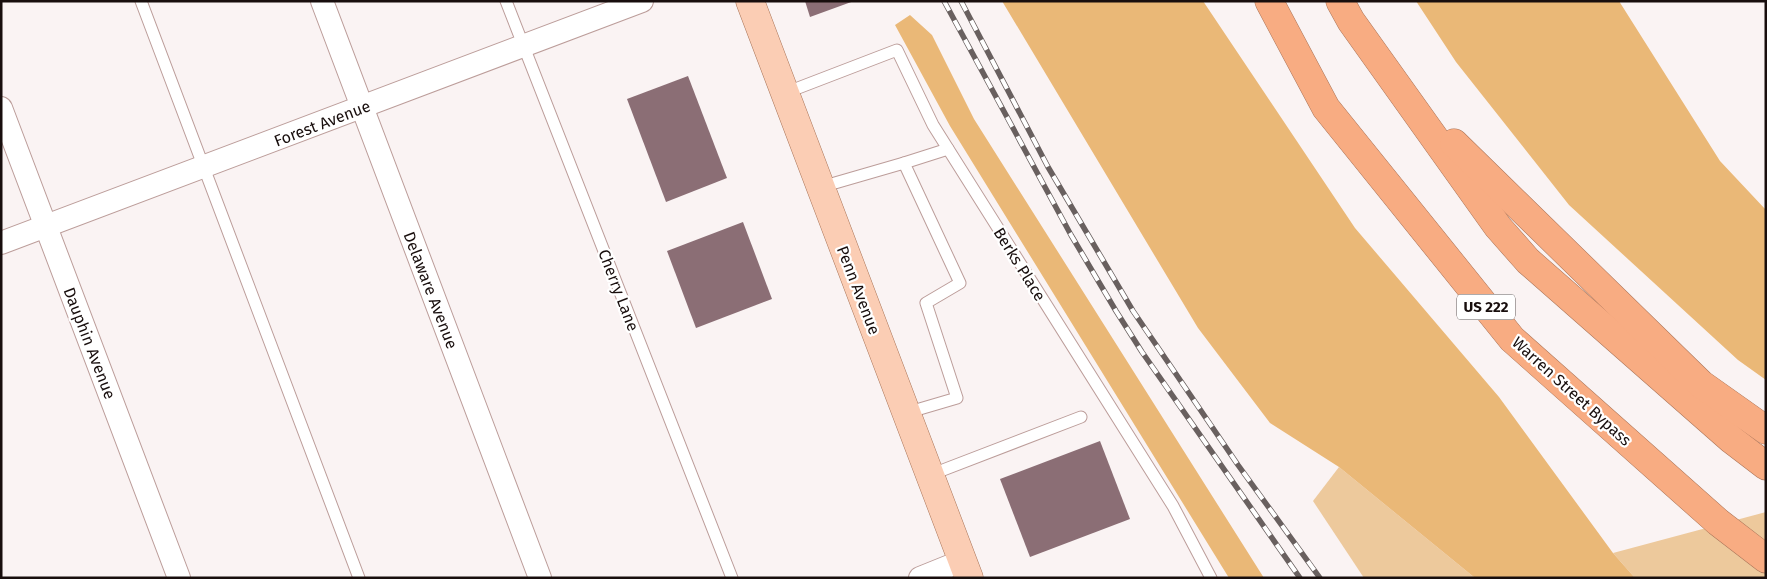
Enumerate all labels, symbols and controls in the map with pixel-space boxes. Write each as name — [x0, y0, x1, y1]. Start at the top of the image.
street label: Forest Avenue — [271, 96, 373, 151]
street label: Berks Place — [990, 224, 1050, 304]
street label: Delaware Avenue — [399, 229, 462, 351]
street label: Penn Avenue — [833, 243, 884, 337]
street label: Cherry Lane — [594, 247, 643, 334]
street label: Dauphin Avenue — [59, 285, 120, 402]
road number: US 222 — [1457, 294, 1515, 320]
street label: Warren Street Bypass — [1508, 333, 1635, 450]

